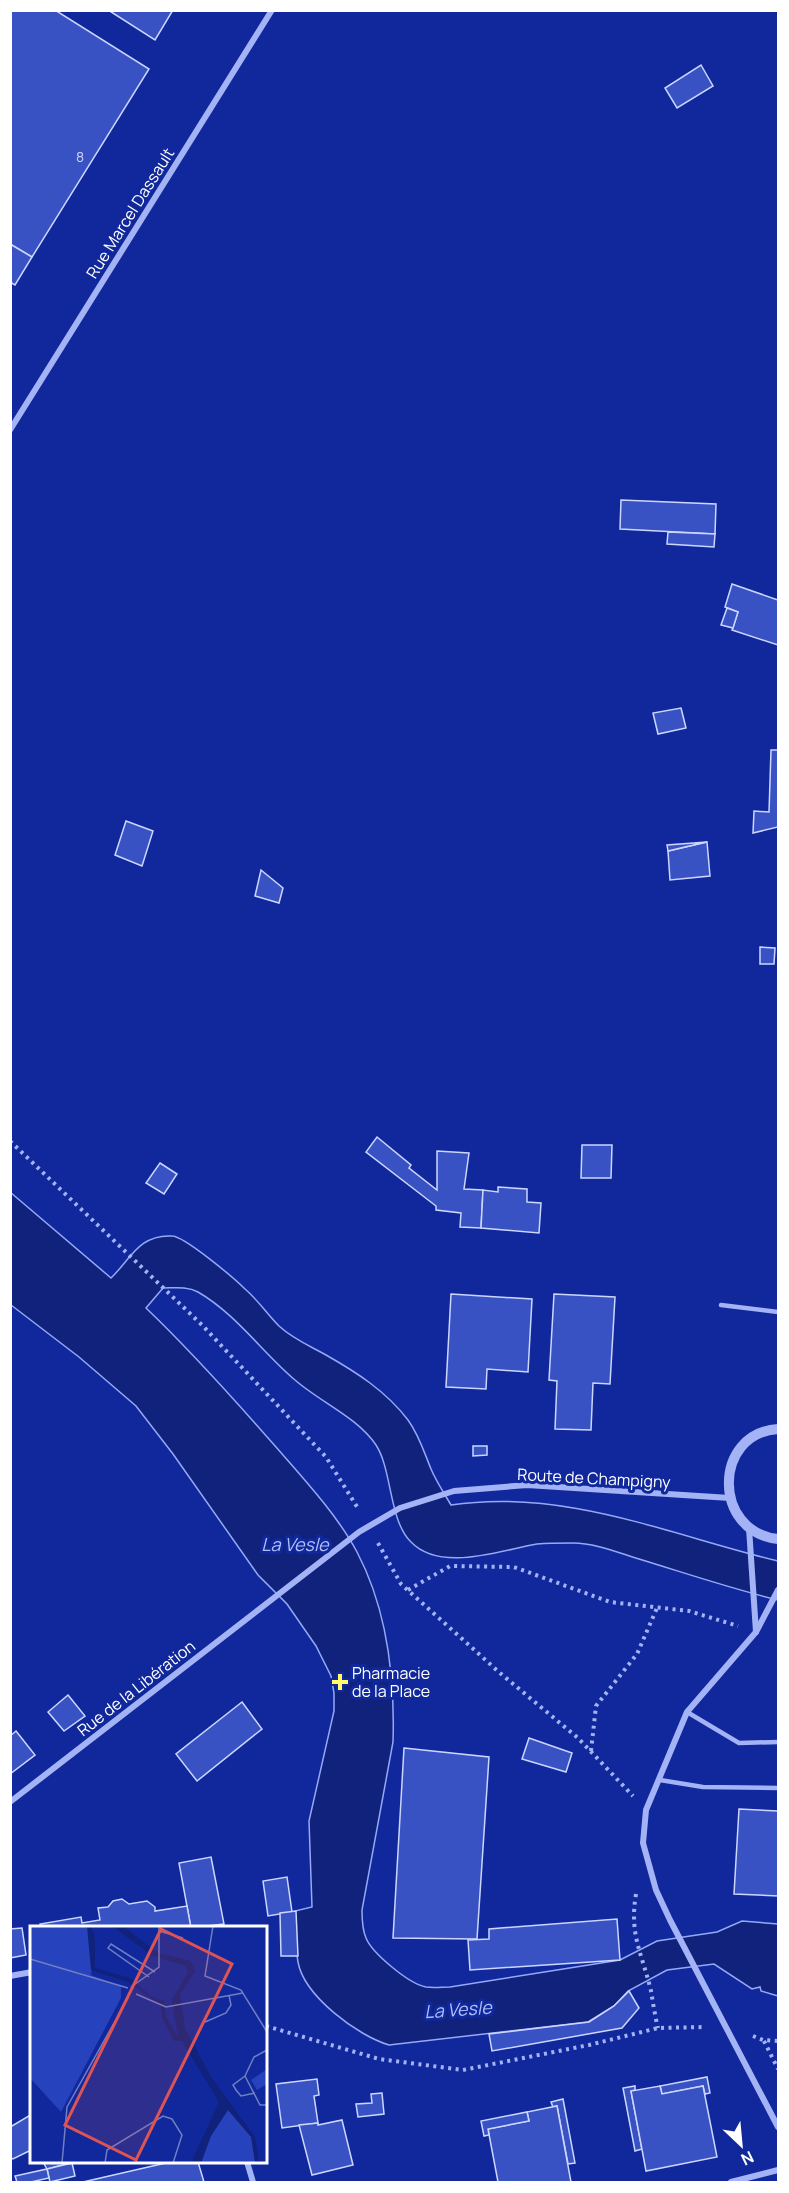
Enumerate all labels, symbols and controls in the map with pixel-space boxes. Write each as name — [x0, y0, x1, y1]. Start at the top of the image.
street label: Rue Marcel Dassault — [81, 144, 179, 282]
house number: 8 — [76, 147, 84, 166]
street label: Route de Champigny — [517, 1463, 672, 1493]
water label: La Vesle — [261, 1532, 330, 1556]
street label: Rue de la Libération — [72, 1635, 200, 1741]
place label: Pharmacie de la Place — [352, 1662, 430, 1702]
marker: Pharmacie de la Place — [333, 1675, 347, 1689]
inset map — [30, 1926, 267, 2163]
water label: La Vesle — [424, 1995, 494, 2023]
north arrow — [711, 2115, 771, 2175]
text: N — [738, 2146, 758, 2171]

